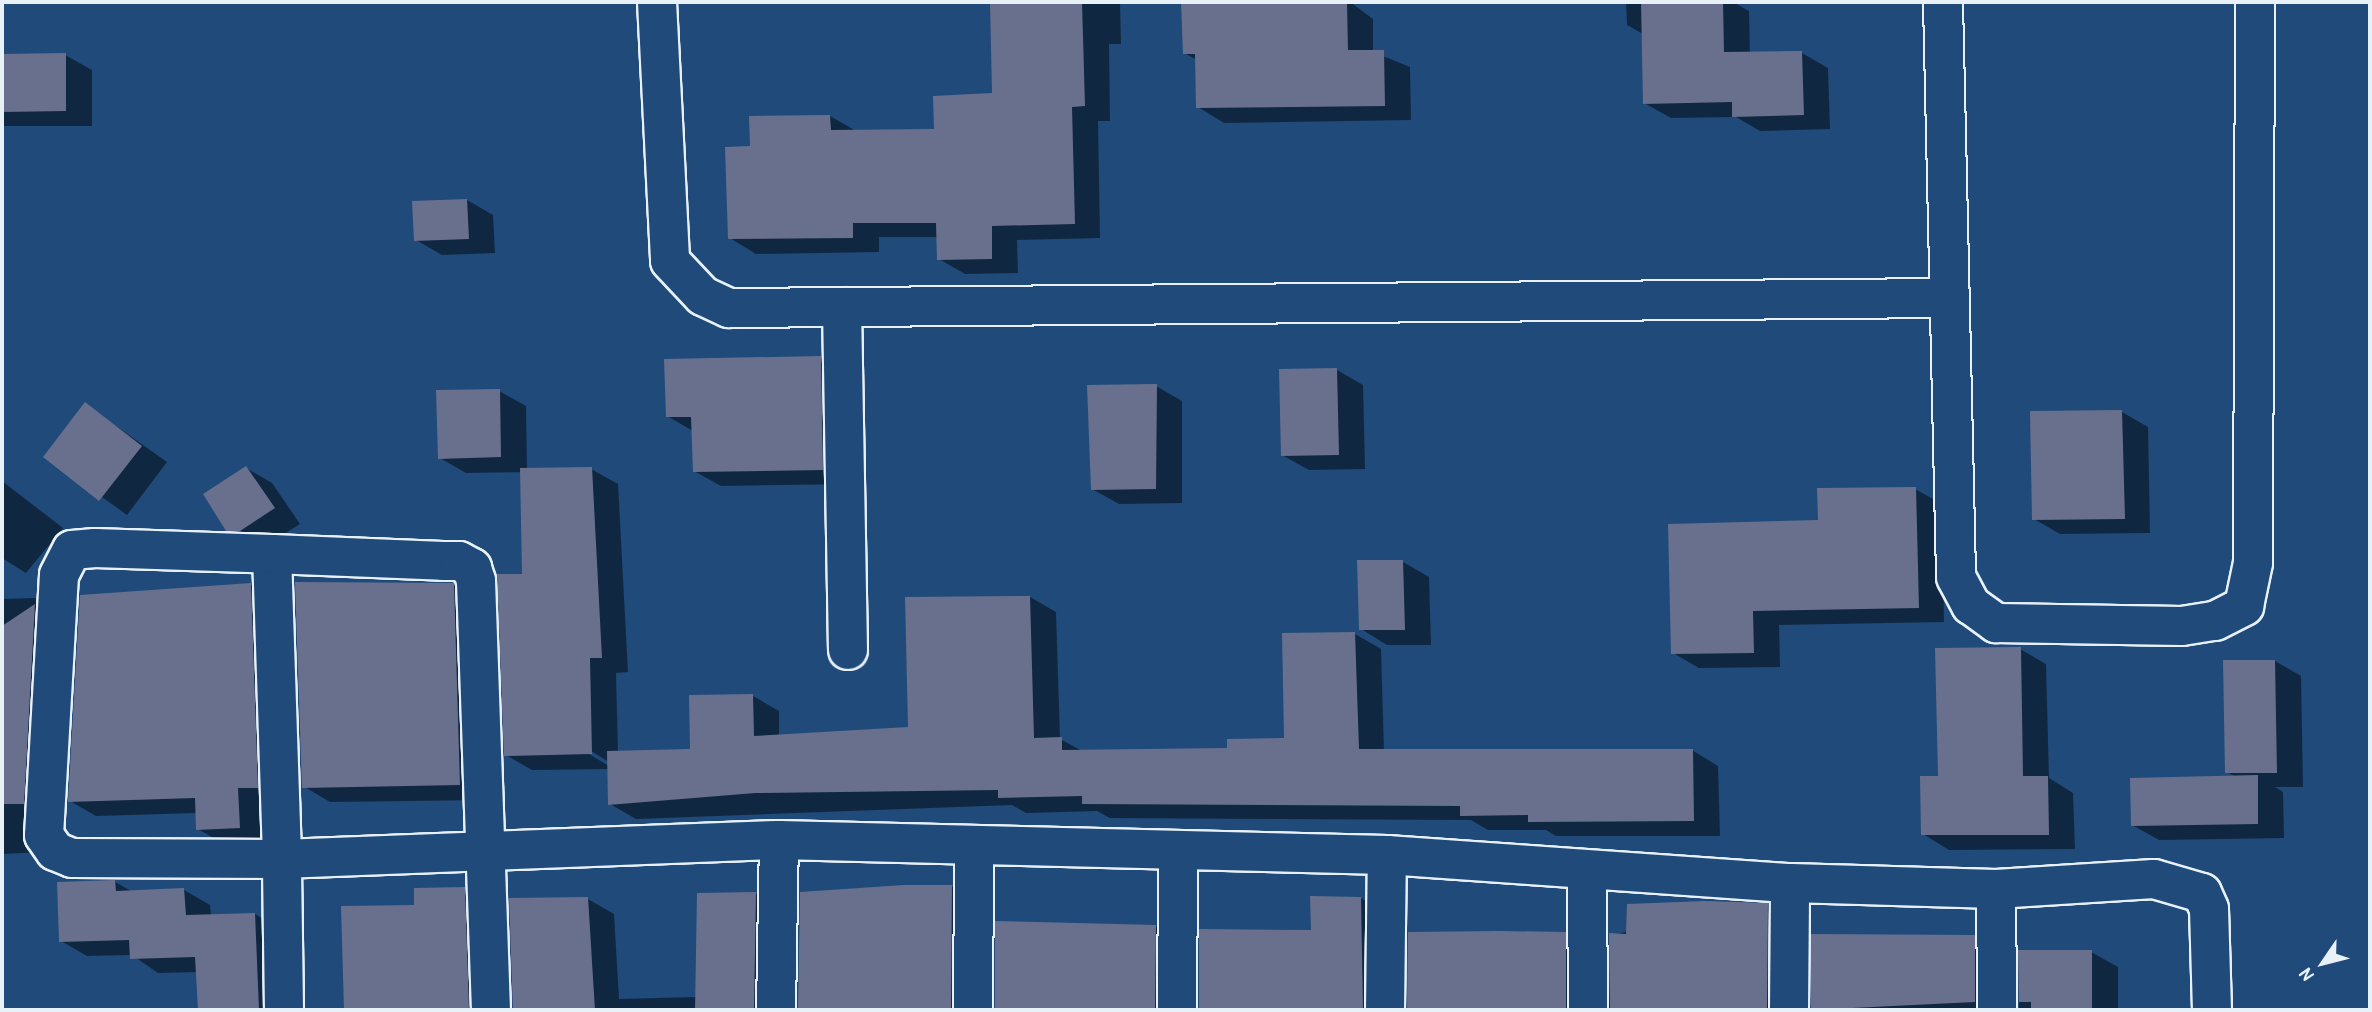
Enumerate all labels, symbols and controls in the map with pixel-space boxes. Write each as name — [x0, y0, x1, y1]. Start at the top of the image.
north arrow — [2288, 928, 2358, 998]
text: N — [2292, 963, 2319, 987]

